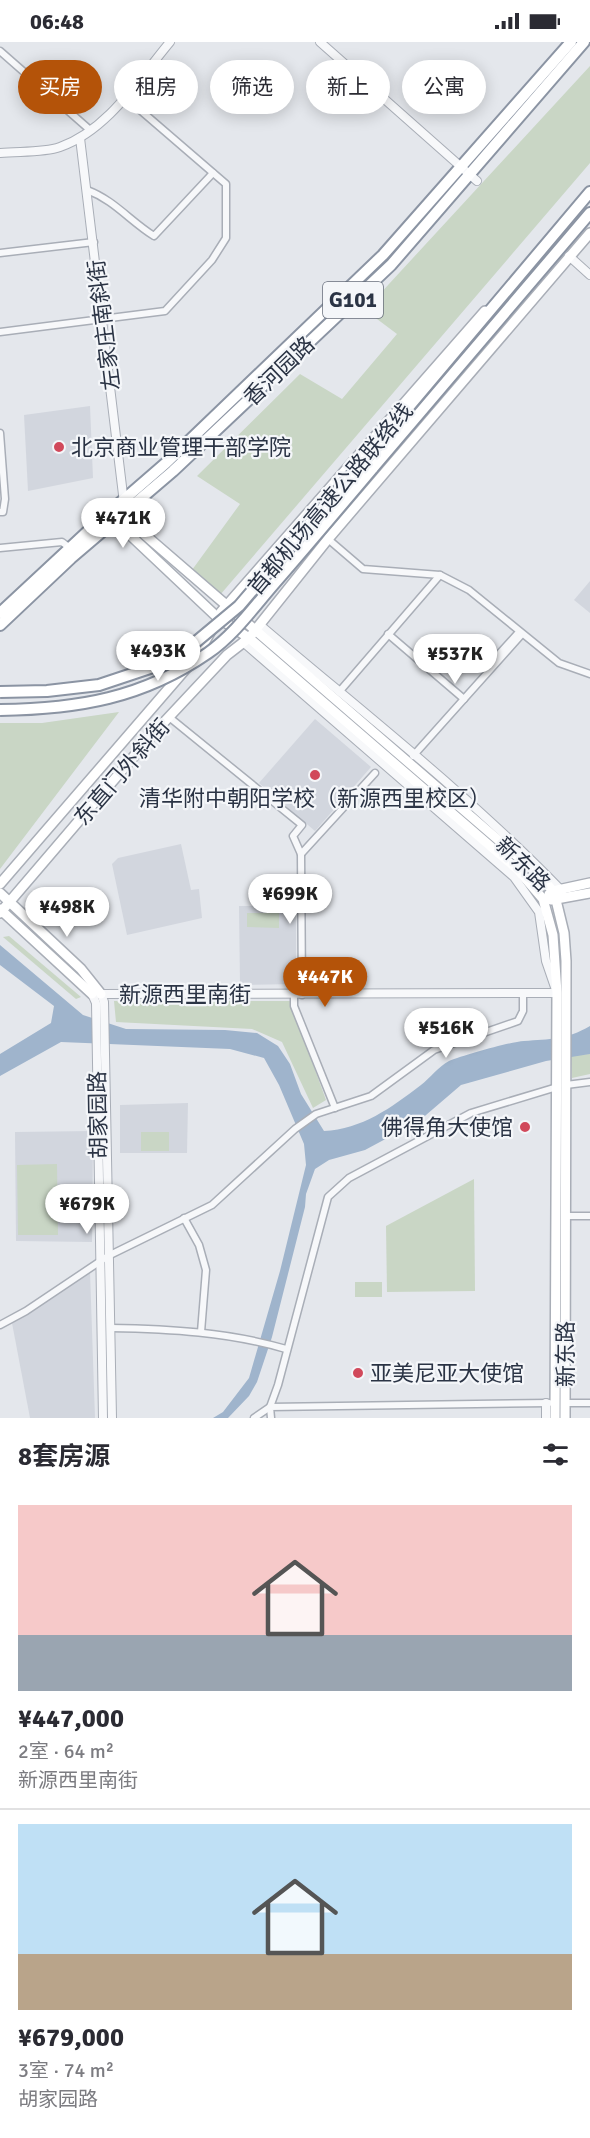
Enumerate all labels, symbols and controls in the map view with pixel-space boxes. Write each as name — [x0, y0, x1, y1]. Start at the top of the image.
text: 06:48 — [30, 8, 84, 35]
chip: 买房 — [18, 60, 102, 114]
chip: 租房 — [114, 60, 198, 114]
chip: 筛选 — [210, 60, 294, 114]
chip: 新上 — [306, 60, 390, 114]
chip: 公寓 — [402, 60, 486, 114]
street label: 左家庄南斜街 — [83, 258, 125, 392]
road number: G101 — [323, 282, 383, 318]
street label: 香河园路 — [238, 331, 320, 411]
street label: 首都机场高速公路联络线 — [242, 398, 418, 600]
place label: 北京商业管理干部学院 — [71, 434, 291, 461]
marker: 北京商业管理干部学院 — [52, 440, 66, 454]
pin: ¥471K — [81, 498, 165, 549]
text: ¥471K — [95, 505, 151, 530]
pin: ¥493K — [116, 631, 200, 682]
pin: ¥537K — [413, 634, 497, 685]
text: ¥493K — [130, 638, 186, 663]
text: ¥537K — [427, 641, 483, 666]
street label: 东直门外斜街 — [69, 713, 175, 831]
marker: 清华附中朝阳学校（新源西里校区） — [308, 768, 322, 782]
place label: 清华附中朝阳学校（新源西里校区） — [139, 785, 491, 812]
street label: 新东路 — [490, 831, 556, 897]
pin: ¥699K — [248, 874, 332, 925]
text: ¥699K — [262, 881, 318, 906]
pin: ¥498K — [25, 887, 109, 938]
text: ¥498K — [39, 894, 95, 919]
pin: ¥447K — [283, 957, 367, 1008]
text: ¥447K — [297, 964, 353, 989]
street label: 新源西里南街 — [119, 981, 251, 1008]
pin: ¥516K — [404, 1008, 488, 1059]
text: ¥516K — [418, 1015, 474, 1040]
street label: 胡家园路 — [84, 1071, 112, 1159]
place label: 佛得角大使馆 — [381, 1114, 513, 1141]
marker: 佛得角大使馆 — [518, 1120, 532, 1134]
pin: ¥679K — [45, 1184, 129, 1235]
text: ¥679K — [59, 1191, 115, 1216]
street label: 新东路 — [552, 1321, 579, 1387]
place label: 亚美尼亚大使馆 — [370, 1360, 524, 1387]
marker: 亚美尼亚大使馆 — [351, 1366, 365, 1380]
icon: filters — [539, 1438, 572, 1471]
text: 8套房源 — [18, 1441, 110, 1473]
icon: home — [241, 1544, 349, 1652]
text: ¥447,000 — [18, 1703, 124, 1735]
text: 2室 · 64 m² — [18, 1739, 114, 1764]
text: 新源西里南街 — [18, 1768, 138, 1793]
icon: home — [241, 1863, 349, 1971]
text: ¥679,000 — [18, 2022, 124, 2054]
text: 3室 · 74 m² — [18, 2058, 114, 2083]
text: 胡家园路 — [18, 2087, 98, 2112]

